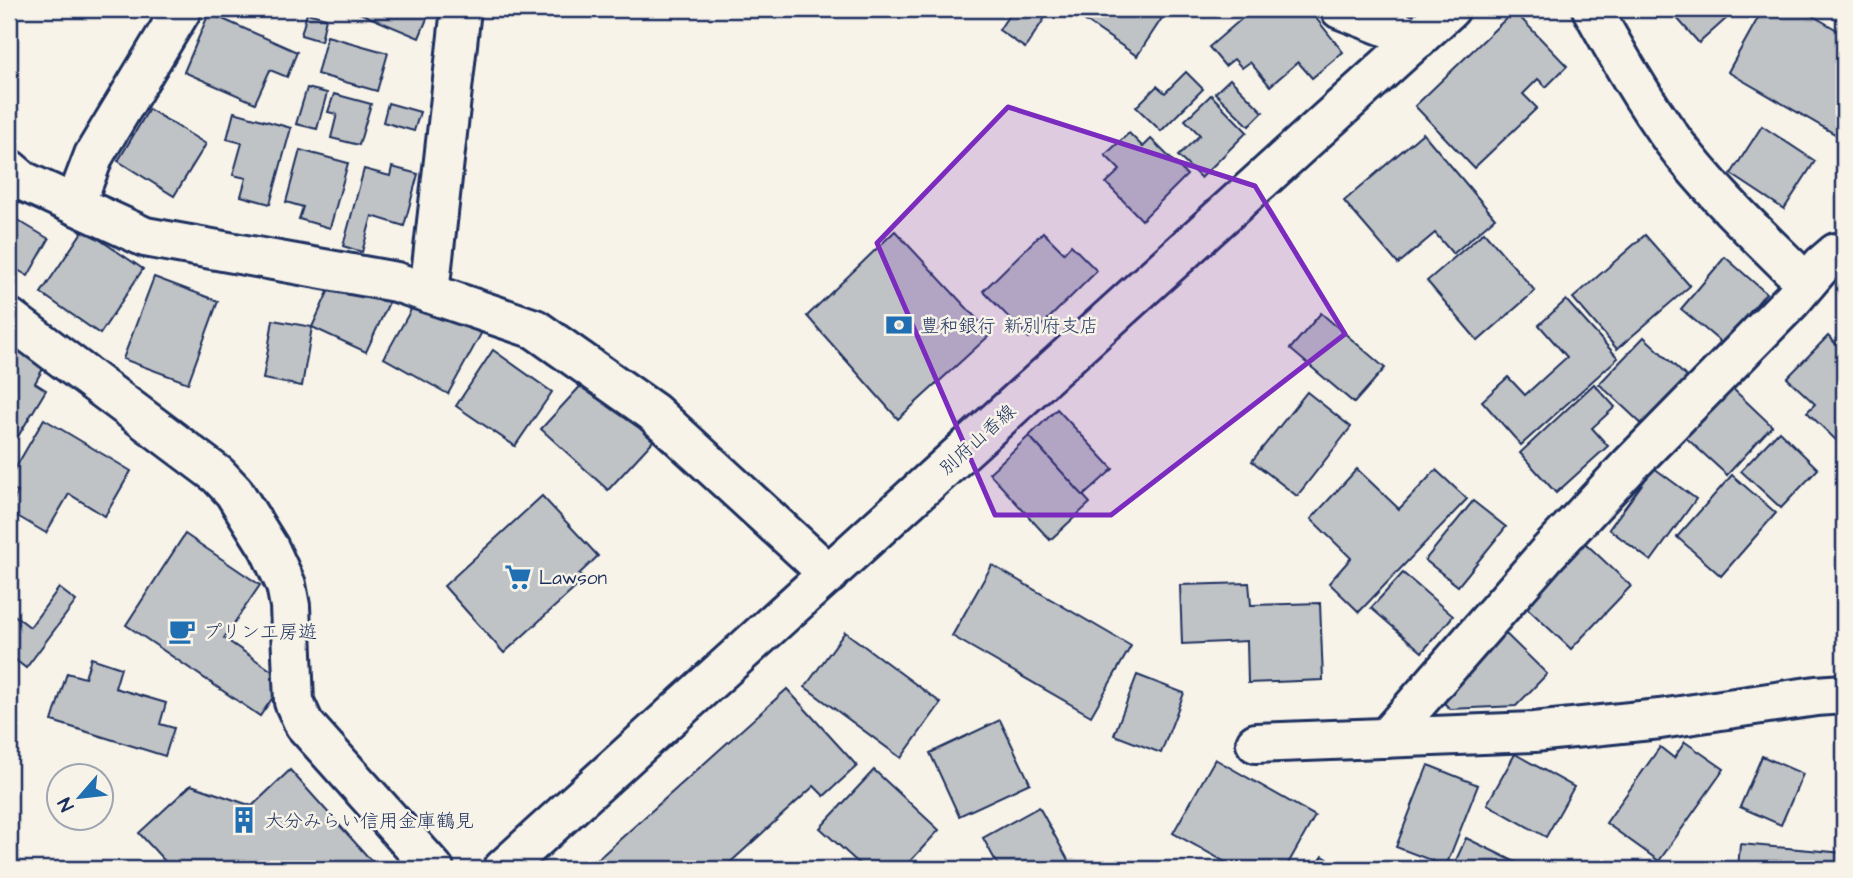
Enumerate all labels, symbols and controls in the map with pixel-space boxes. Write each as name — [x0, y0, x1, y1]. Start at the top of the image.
bank icon: 豊和銀行 新別府支店 — [884, 310, 914, 340]
place label: 豊和銀行 新別府支店 — [920, 313, 1099, 340]
street label: 別府山香線 — [934, 398, 1022, 482]
supermarket icon: Lawson — [503, 562, 533, 592]
place label: Lawson — [539, 565, 607, 592]
cafe icon: プリン工房遊 — [167, 616, 197, 646]
place label: プリン工房遊 — [203, 619, 317, 646]
north arrow — [46, 762, 116, 832]
text: N — [52, 793, 81, 816]
building icon: 大分みらい信用金庫鶴見 — [229, 805, 259, 835]
place label: 大分みらい信用金庫鶴見 — [265, 808, 474, 835]

